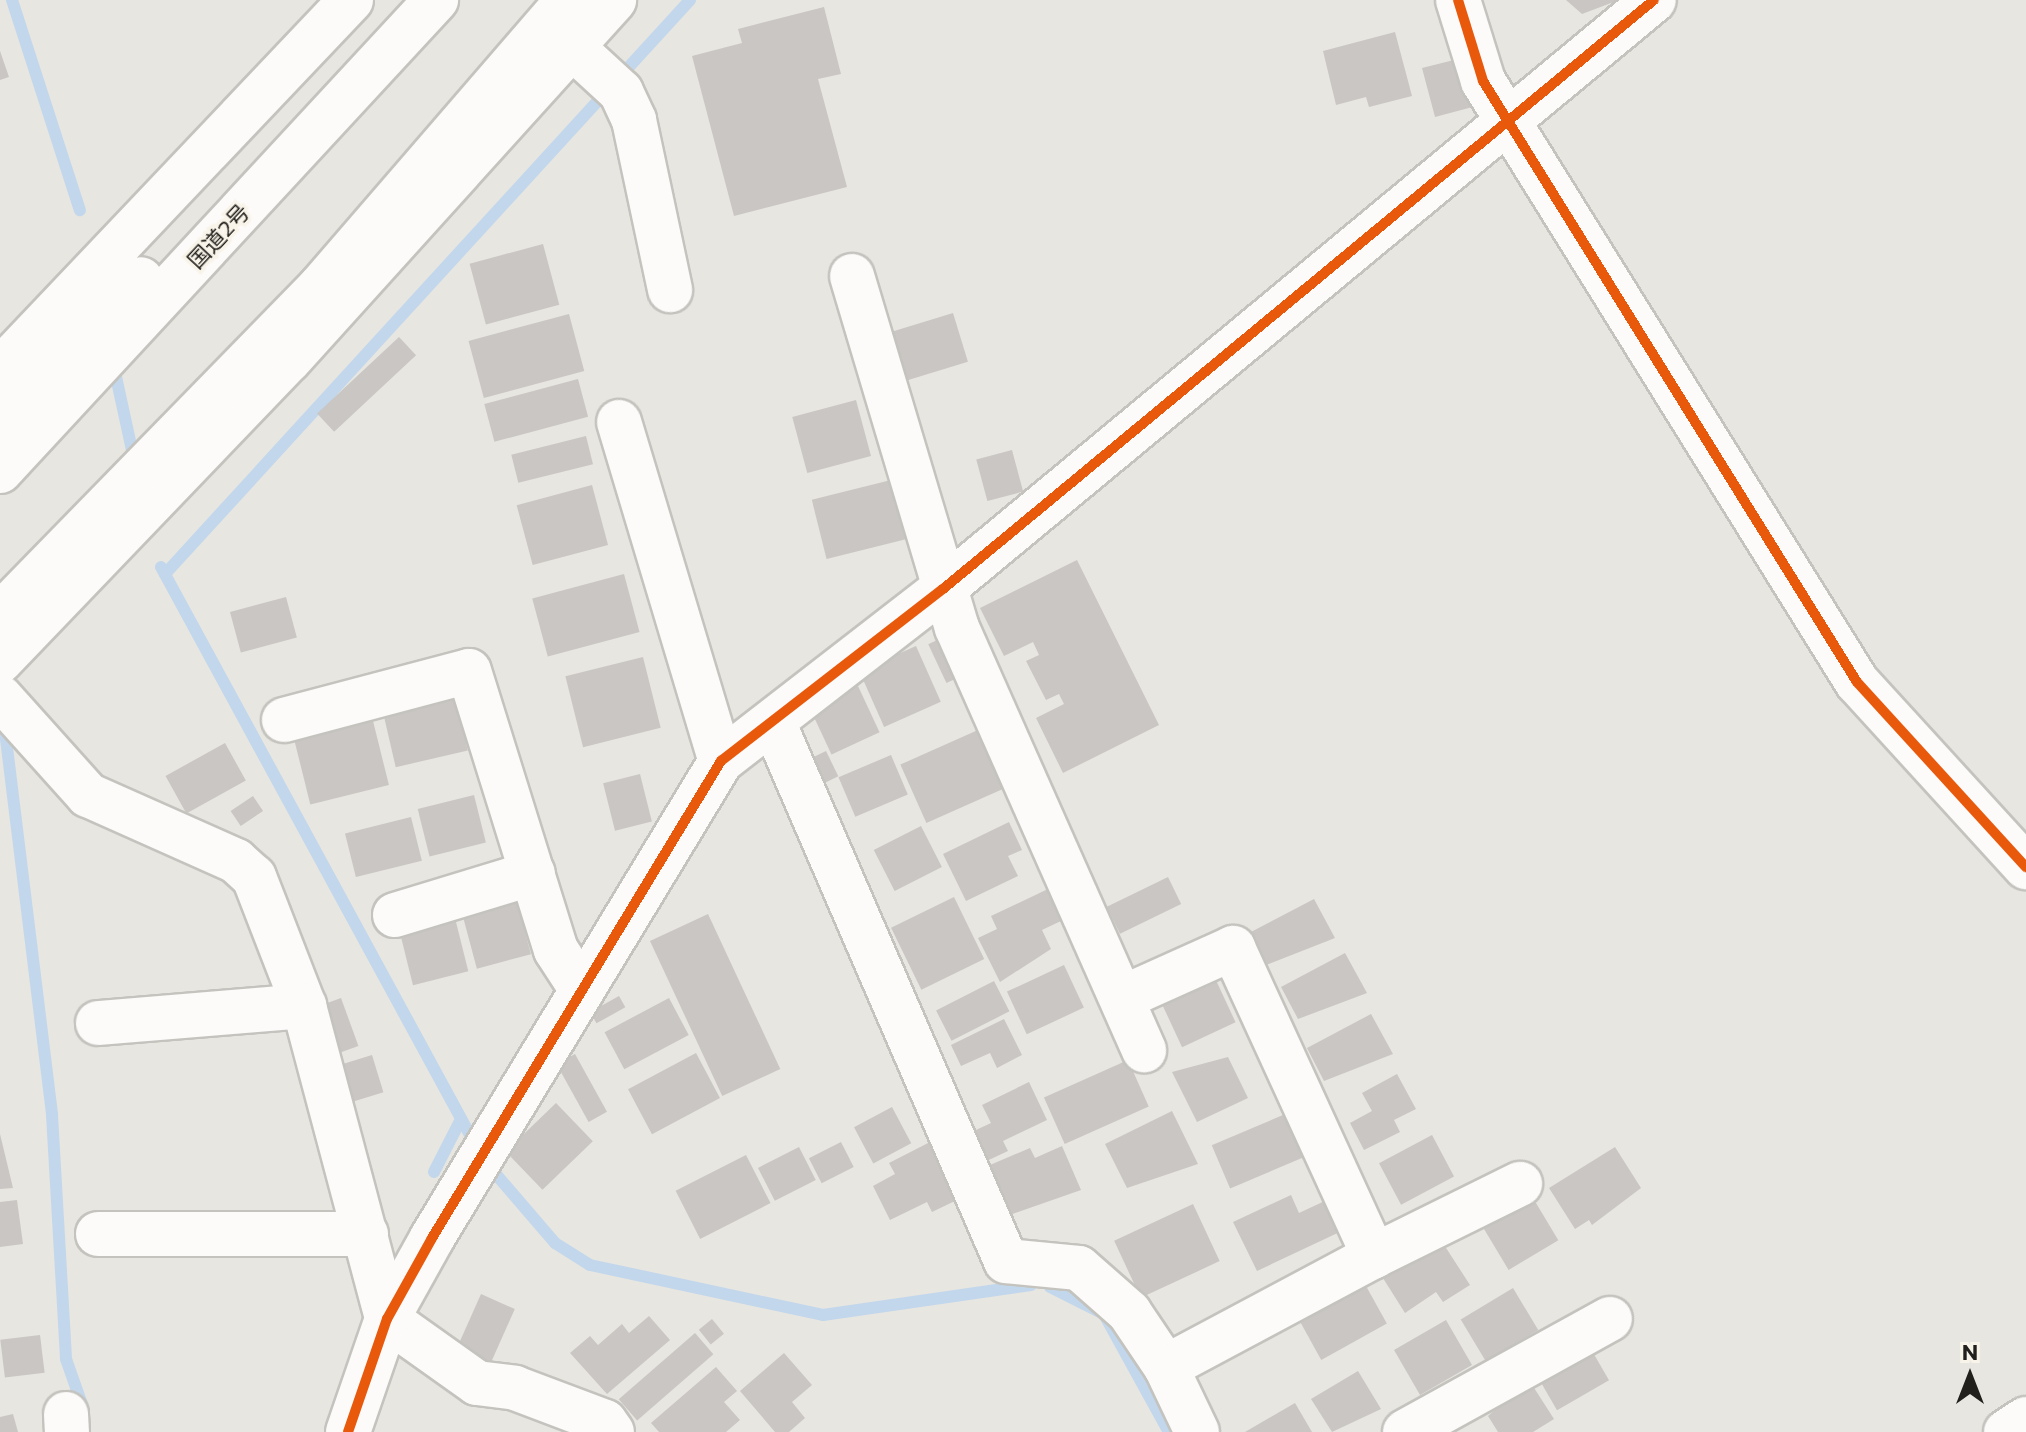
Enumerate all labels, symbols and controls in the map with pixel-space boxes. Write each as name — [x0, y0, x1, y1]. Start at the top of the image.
street label: 国道2号 — [182, 198, 254, 274]
north arrow — [1930, 1336, 2010, 1416]
text: N — [1962, 1338, 1978, 1365]

